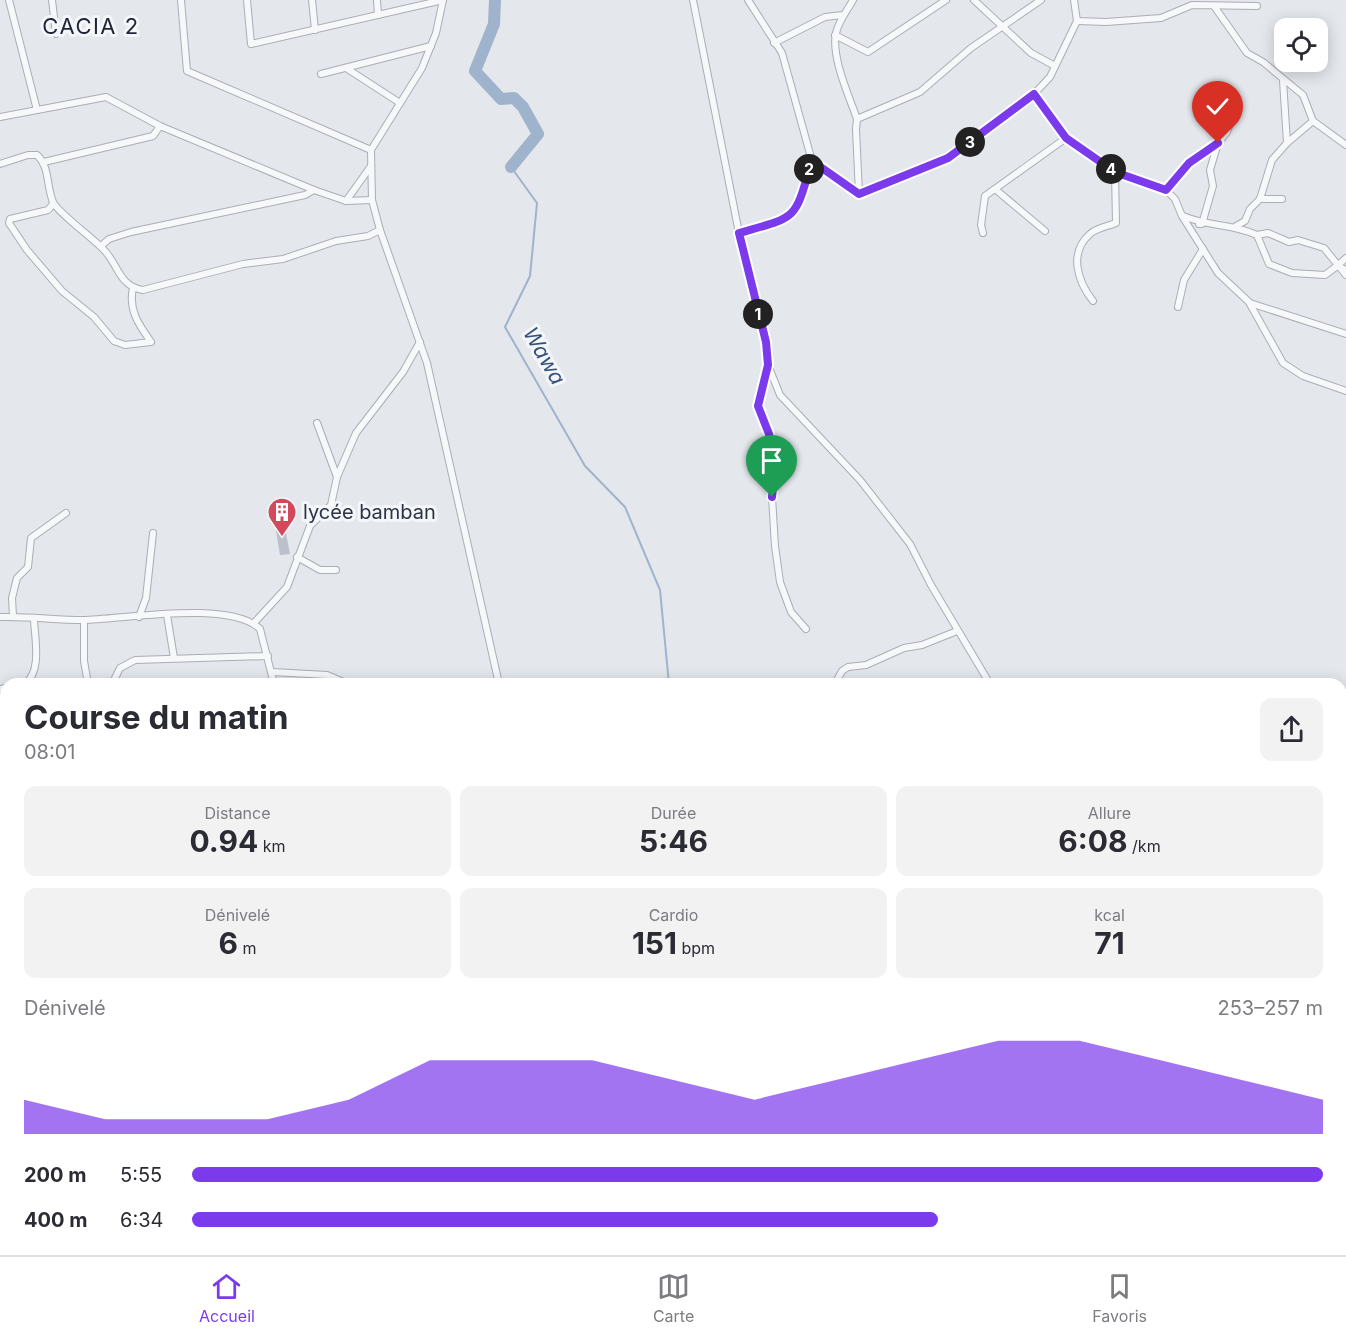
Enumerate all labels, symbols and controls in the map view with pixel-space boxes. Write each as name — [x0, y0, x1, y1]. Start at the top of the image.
district label: CACIA 2 — [42, 13, 140, 39]
map controls — [1274, 18, 1328, 72]
button: locate — [1274, 18, 1328, 72]
pin — [1192, 81, 1243, 143]
icon: check — [1201, 90, 1234, 123]
pin: 3 — [955, 127, 985, 157]
text: 3 — [965, 132, 975, 152]
pin: 2 — [794, 154, 824, 184]
pin: 4 — [1096, 154, 1126, 184]
text: 2 — [804, 159, 814, 179]
text: 4 — [1106, 159, 1116, 179]
pin: 1 — [743, 299, 773, 329]
text: 1 — [755, 304, 761, 324]
water label: Wawa — [518, 323, 571, 389]
pin — [746, 435, 797, 497]
icon: arrive — [755, 444, 788, 477]
building icon: lycée bamban — [266, 496, 298, 538]
place label: lycée bamban — [303, 500, 436, 524]
text: Course du matin — [24, 697, 289, 737]
button: share — [1260, 698, 1323, 761]
text: 08:01 — [24, 740, 76, 764]
text: Distance — [204, 803, 271, 823]
text: Durée — [651, 803, 696, 823]
text: Allure — [1088, 803, 1131, 823]
text: 0.94 — [189, 823, 258, 859]
text: 5:46 — [639, 823, 708, 859]
text: 6:08 — [1058, 823, 1128, 859]
text: km — [258, 836, 286, 856]
text: /km — [1128, 836, 1161, 856]
text: Dénivelé — [205, 905, 270, 925]
text: Cardio — [649, 905, 698, 925]
text: kcal — [1094, 905, 1125, 925]
text: 6 — [219, 925, 238, 961]
text: 151 — [632, 925, 677, 961]
text: 71 — [1094, 925, 1125, 961]
text: m — [238, 938, 257, 958]
text: bpm — [677, 938, 715, 958]
text: Dénivelé — [24, 996, 106, 1020]
text: 253–257 m — [1217, 996, 1323, 1020]
text: 200 m — [24, 1163, 87, 1187]
text: 5:55 — [120, 1163, 162, 1187]
text: 400 m — [24, 1208, 88, 1232]
text: 6:34 — [120, 1208, 163, 1232]
tab: Accueil — [199, 1270, 255, 1326]
tab: Carte — [653, 1270, 694, 1326]
tab: Favoris — [1092, 1270, 1147, 1326]

